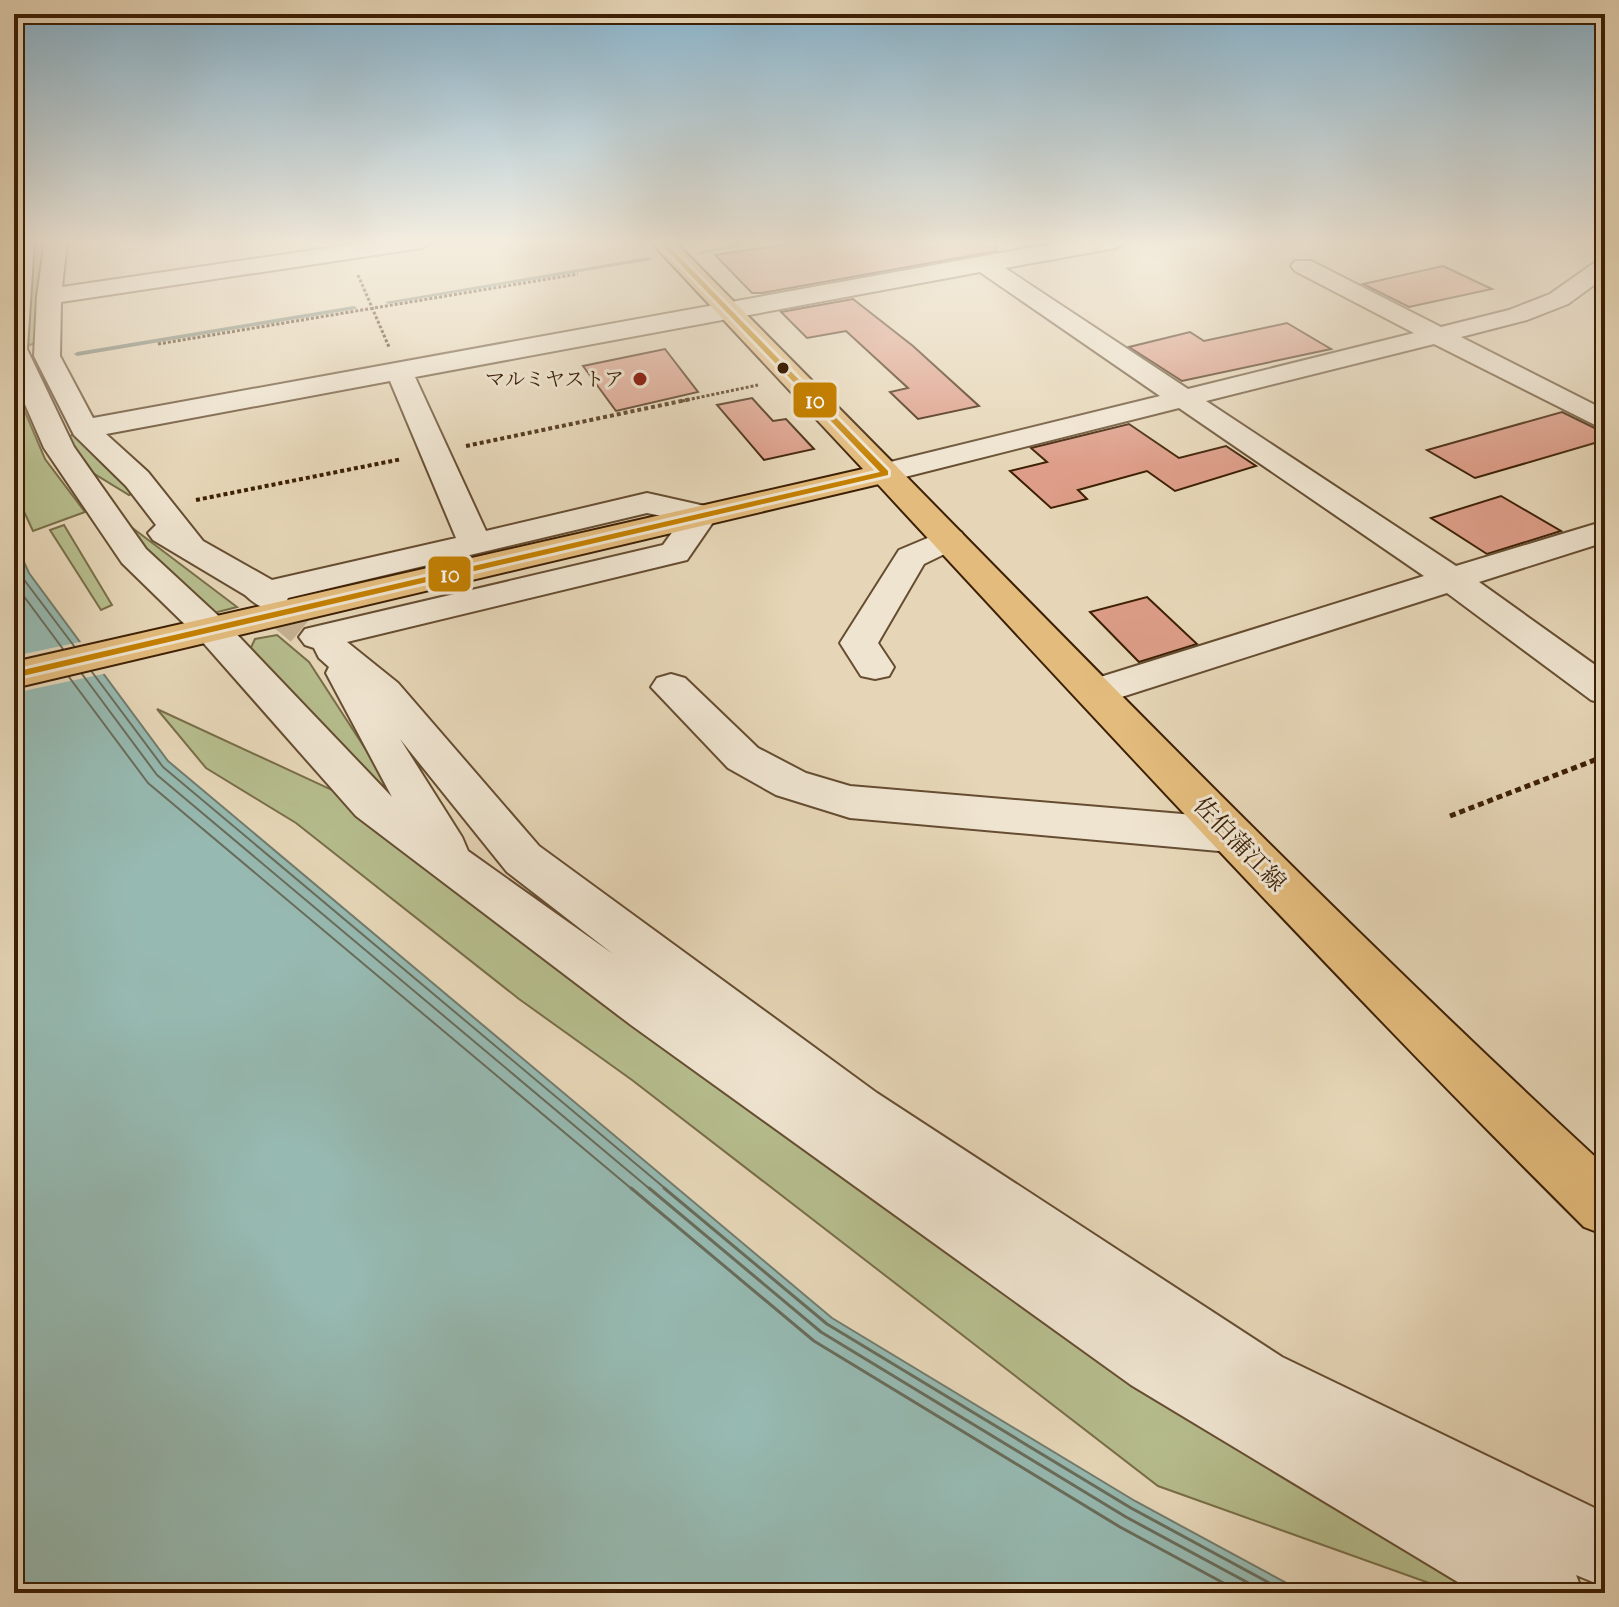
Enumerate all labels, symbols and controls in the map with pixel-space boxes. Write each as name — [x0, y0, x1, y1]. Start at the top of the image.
unlabelled marker — [775, 360, 791, 376]
place label: マルミヤストア — [485, 368, 624, 391]
marker: マルミヤストア — [631, 370, 649, 388]
line badge: 10 — [792, 381, 838, 419]
text: 10 — [805, 388, 825, 414]
line badge: 10 — [427, 555, 472, 593]
text: 10 — [440, 562, 460, 588]
street label: 佐伯蒲江線 — [1188, 791, 1292, 897]

